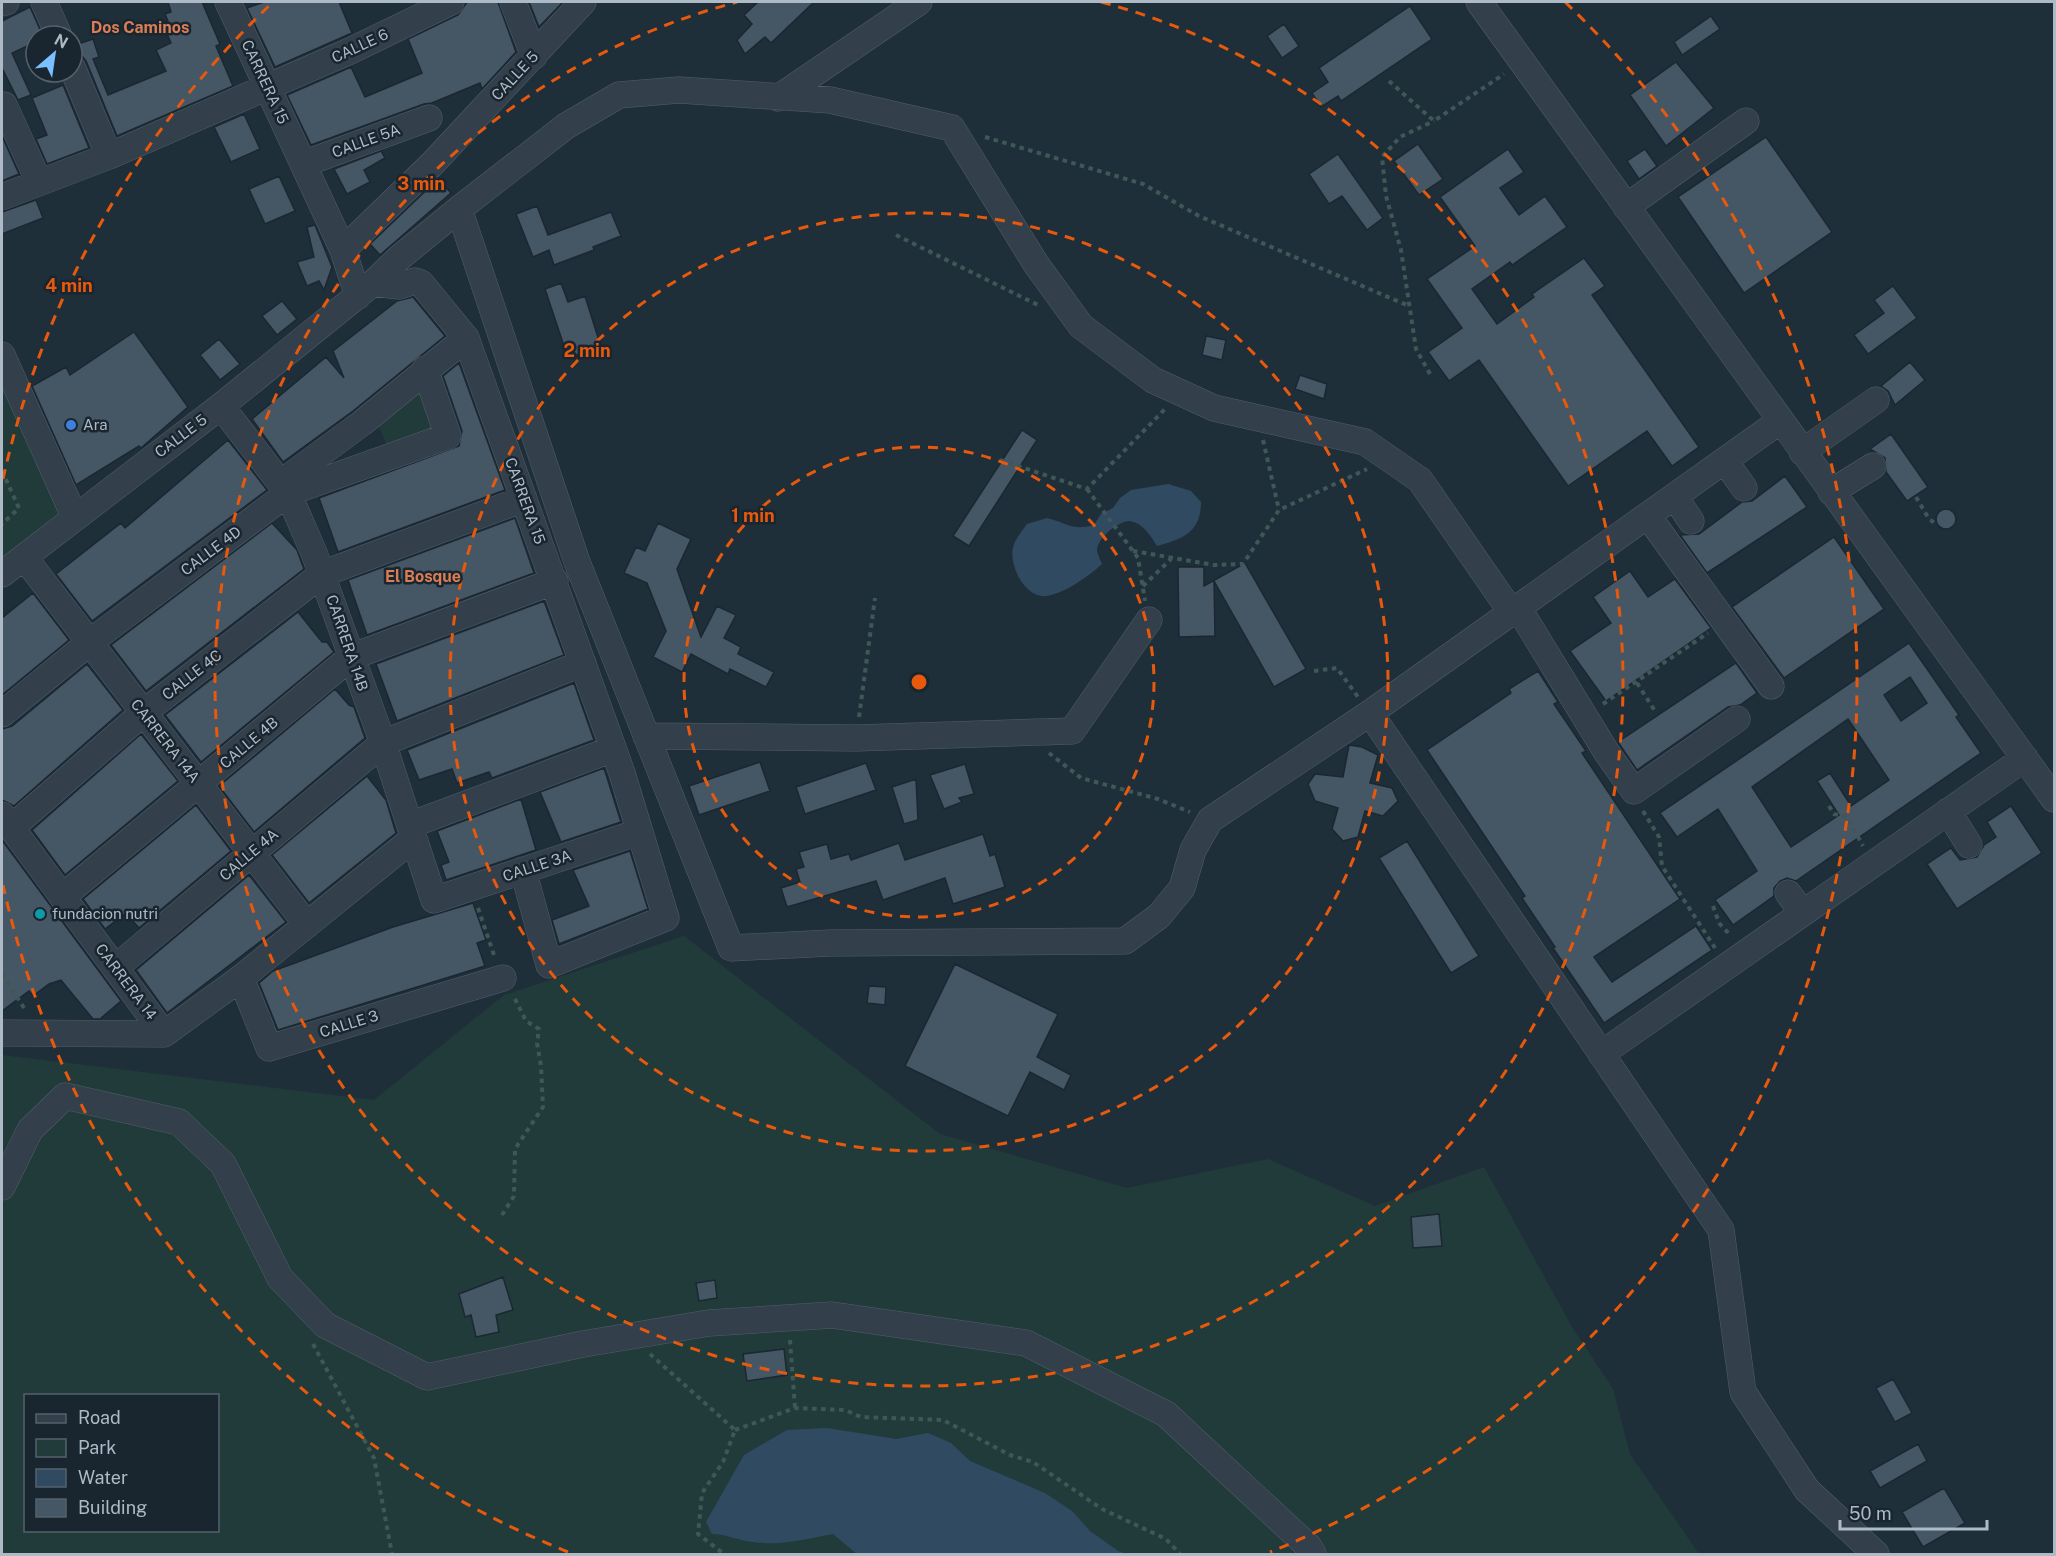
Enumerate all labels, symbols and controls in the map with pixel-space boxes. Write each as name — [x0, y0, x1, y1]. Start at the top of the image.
district label: Dos Caminos — [91, 18, 189, 37]
north arrow — [24, 24, 84, 84]
street label: CALLE 6 — [329, 25, 391, 66]
text: N — [51, 30, 71, 53]
street label: CARRERA 15 — [239, 37, 292, 126]
street label: CALLE 5 — [488, 48, 542, 104]
street label: CALLE 5A — [329, 120, 403, 161]
text: 3 min — [397, 173, 445, 194]
text: 4 min — [45, 275, 93, 296]
text: 2 min — [563, 340, 611, 361]
street label: CALLE 5 — [151, 411, 210, 461]
place label: Ara — [83, 416, 108, 433]
marker: Ara — [64, 418, 78, 432]
street label: CARRERA 15 — [502, 455, 549, 546]
text: 1 min — [731, 505, 775, 526]
street label: CALLE 4D — [177, 522, 244, 579]
district label: El Bosque — [385, 567, 461, 586]
street label: CARRERA 14B — [323, 593, 372, 693]
street label: CALLE 4C — [159, 646, 225, 703]
centre of rings — [909, 672, 929, 692]
street label: CARRERA 14A — [128, 696, 203, 786]
street label: CALLE 4B — [216, 713, 281, 772]
street label: CALLE 4A — [216, 825, 282, 884]
street label: CALLE 3A — [500, 846, 574, 885]
place label: fundacion nutri — [52, 905, 158, 922]
marker: fundacion nutri — [33, 907, 47, 921]
street label: CARRERA 14 — [92, 940, 160, 1023]
street label: CALLE 3 — [317, 1007, 380, 1040]
legend — [24, 1394, 219, 1532]
text: Road — [78, 1407, 121, 1428]
text: Park — [78, 1437, 116, 1458]
text: Water — [78, 1467, 128, 1488]
scale bar — [1840, 1493, 1987, 1531]
text: Building — [78, 1497, 147, 1518]
text: 50 m — [1849, 1503, 1892, 1524]

